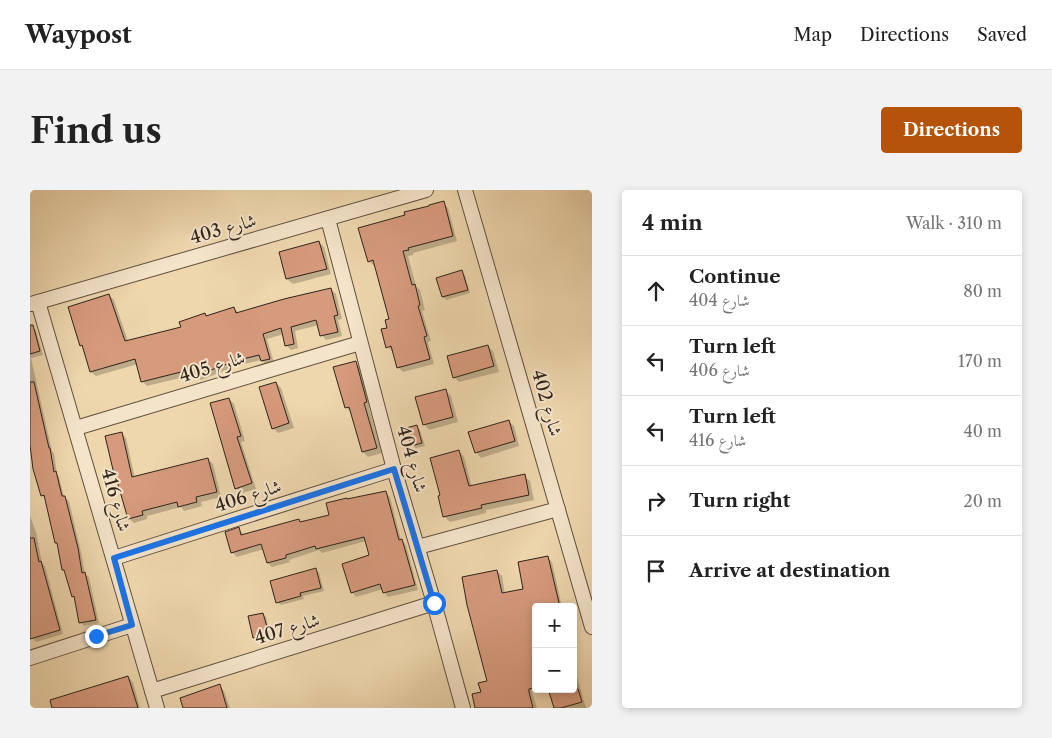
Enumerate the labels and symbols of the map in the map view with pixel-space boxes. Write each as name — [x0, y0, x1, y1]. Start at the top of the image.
street label: شارع 403 — [187, 209, 260, 253]
street label: شارع 405 — [176, 347, 249, 391]
street label: شارع 402 — [523, 367, 567, 440]
street label: شارع 404 — [388, 423, 432, 496]
street label: شارع 416 — [93, 466, 135, 535]
street label: شارع 406 — [212, 475, 285, 521]
route start — [423, 592, 446, 615]
street label: شارع 407 — [252, 609, 323, 653]
route end — [85, 625, 108, 648]

